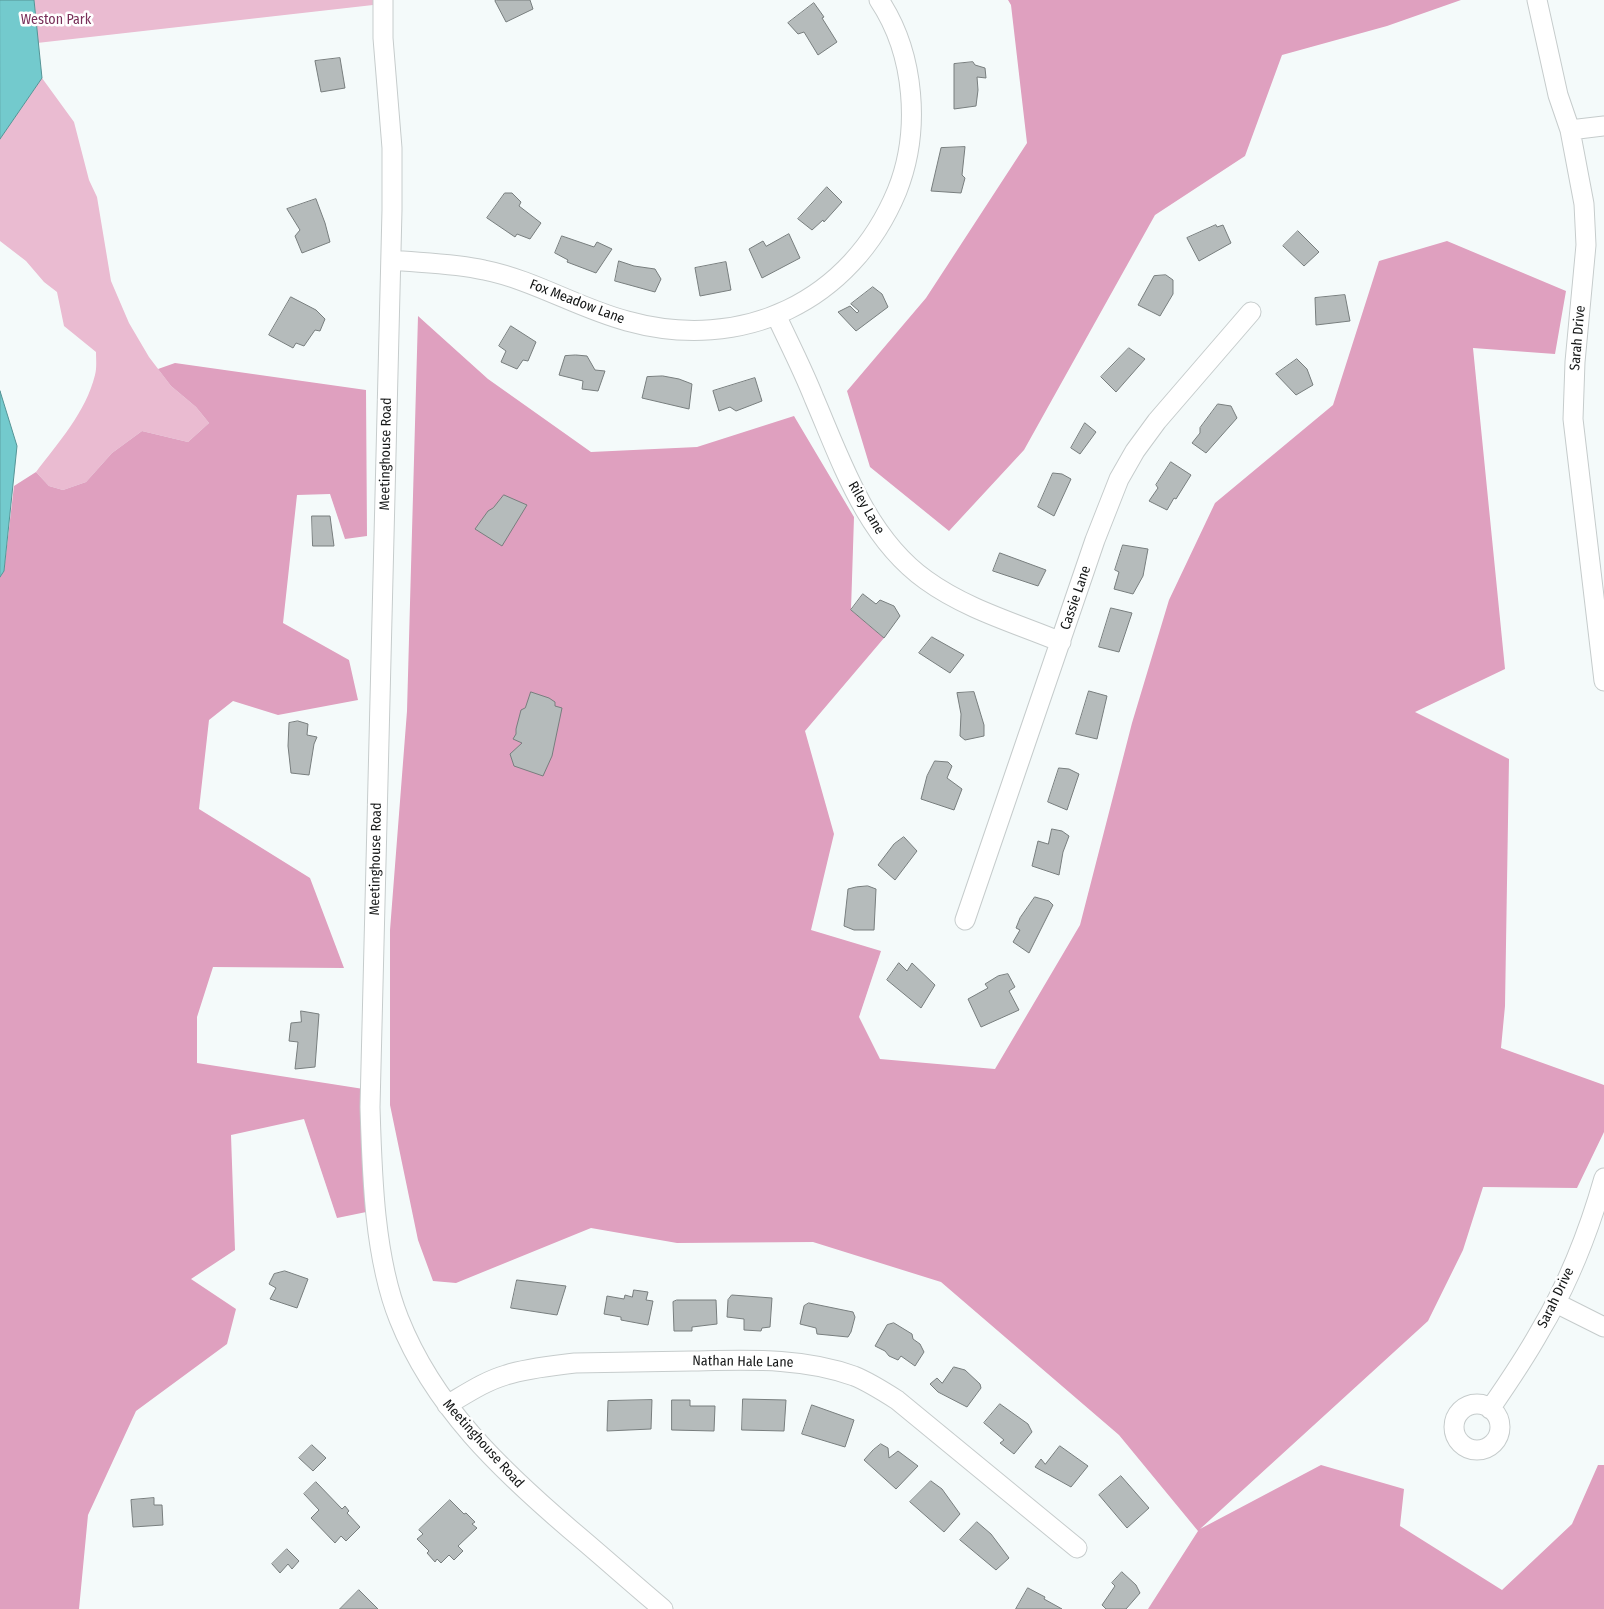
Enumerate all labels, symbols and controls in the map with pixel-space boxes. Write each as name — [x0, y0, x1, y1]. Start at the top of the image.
park label: Weston Park — [21, 12, 91, 28]
street label: Fox Meadow Lane — [527, 276, 627, 328]
street label: Sarah Drive — [1567, 305, 1589, 371]
street label: Meetinghouse Road — [377, 397, 395, 511]
street label: Riley Lane — [844, 478, 888, 538]
street label: Cassie Lane — [1057, 564, 1095, 632]
street label: Meetinghouse Road — [367, 802, 385, 916]
street label: Sarah Drive — [1534, 1265, 1578, 1331]
street label: Nathan Hale Lane — [692, 1353, 794, 1371]
street label: Meetinghouse Road — [439, 1396, 527, 1492]

